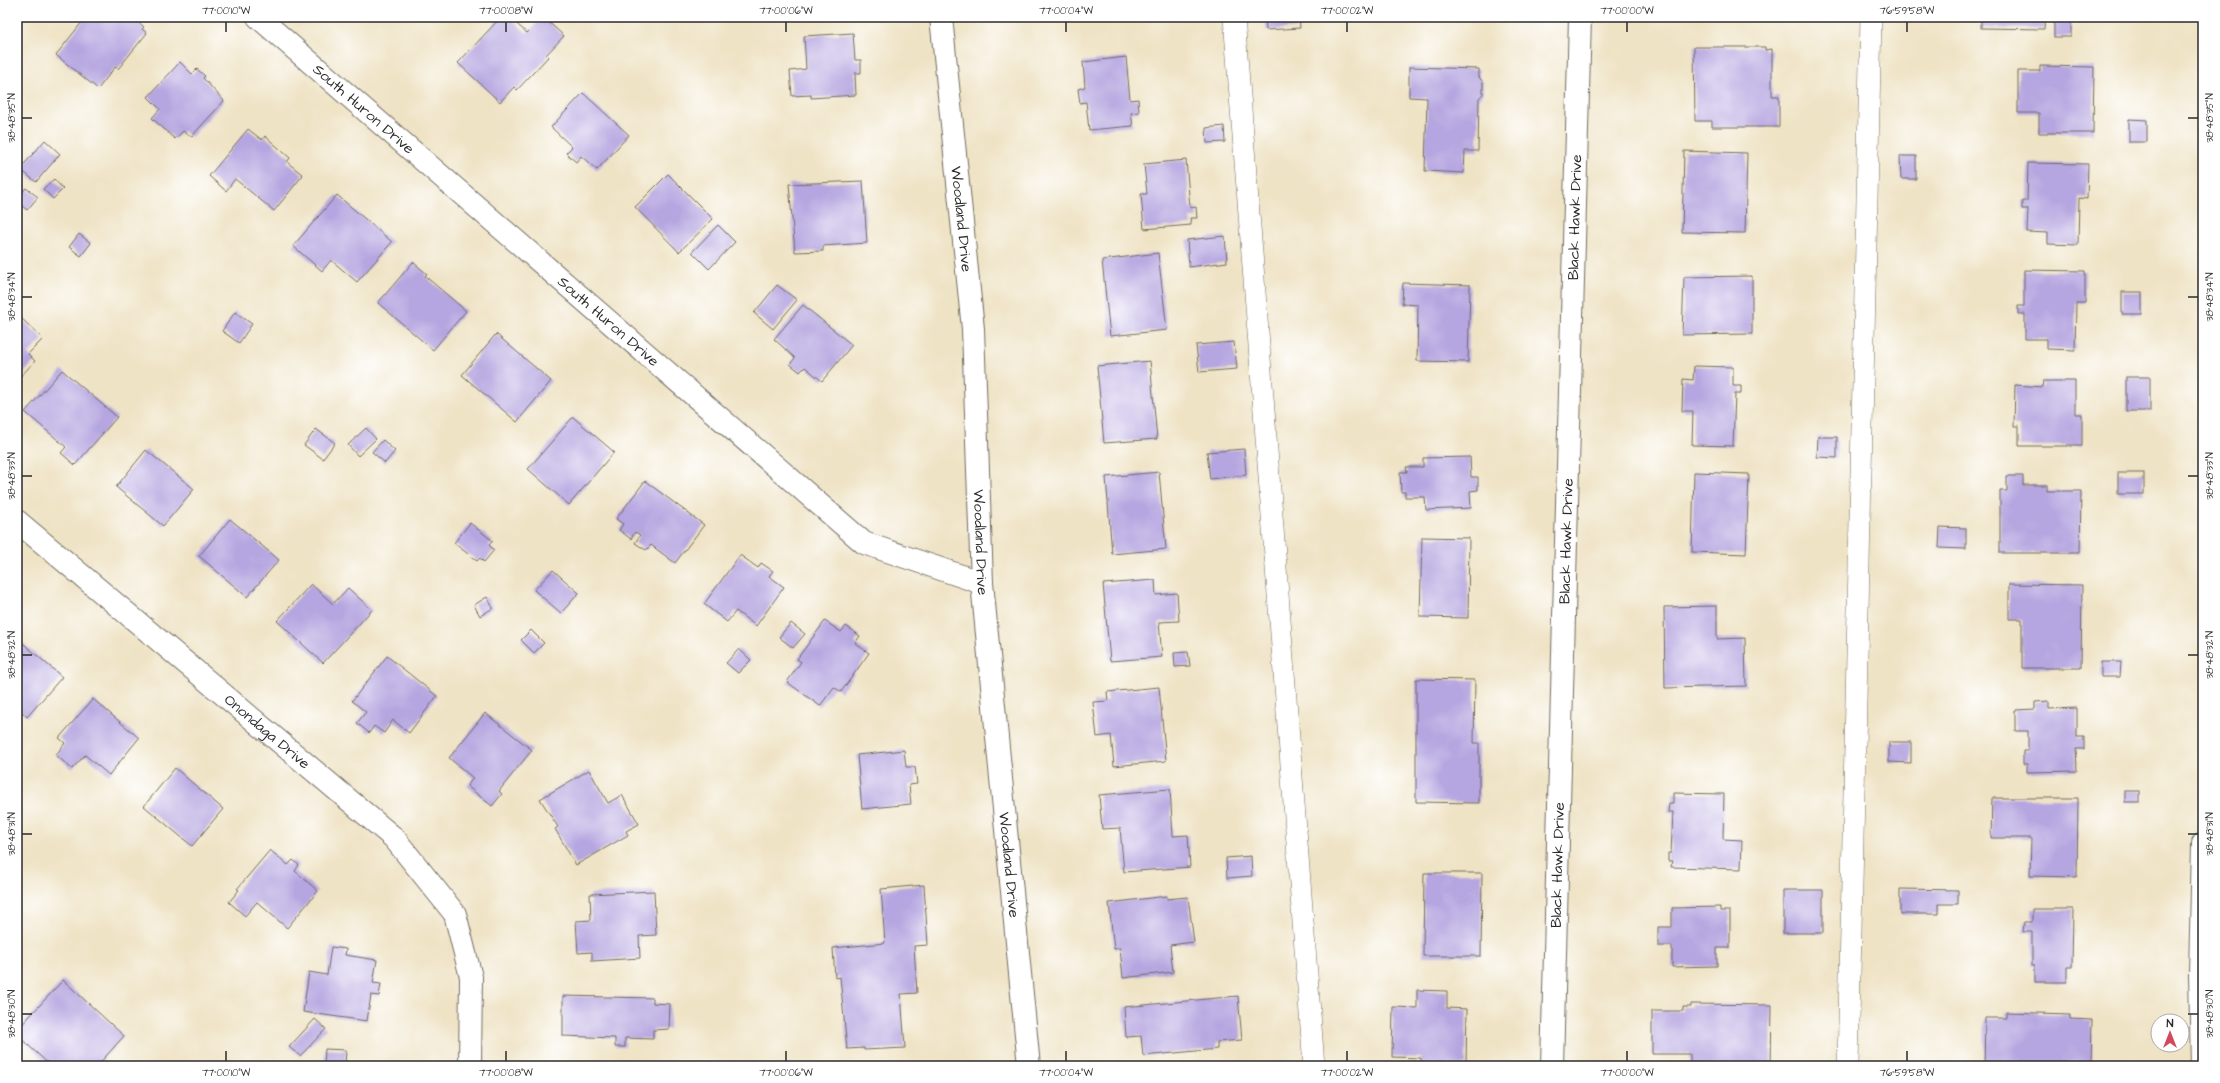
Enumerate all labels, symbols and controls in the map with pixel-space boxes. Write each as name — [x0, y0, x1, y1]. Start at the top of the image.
text: 77°00'10"W — [202, 4, 251, 18]
text: 77°00'08"W — [479, 4, 533, 18]
text: 77°00'06"W — [759, 4, 813, 18]
text: 77°00'04"W — [1039, 4, 1093, 18]
text: 77°00'02"W — [1321, 4, 1374, 18]
text: 77°00'00"W — [1600, 4, 1654, 18]
text: 76°59'58"W — [1880, 4, 1935, 18]
street label: South Huron Drive — [308, 59, 419, 159]
text: 38°48'35"N — [5, 93, 19, 143]
text: 38°48'35"N — [2203, 93, 2217, 143]
street label: Black Hawk Drive — [1562, 154, 1587, 280]
street label: Woodland Drive — [946, 165, 978, 273]
street label: South Huron Drive — [553, 271, 664, 371]
text: 38°48'34"N — [5, 272, 19, 322]
text: 38°48'34"N — [2203, 272, 2217, 322]
text: 38°48'33"N — [5, 452, 19, 500]
text: 38°48'33"N — [2203, 452, 2217, 500]
street label: Black Hawk Drive — [1554, 478, 1578, 604]
street label: Woodland Drive — [968, 489, 994, 596]
text: 38°48'32"N — [5, 631, 19, 679]
text: 38°48'32"N — [2203, 631, 2217, 679]
street label: Onondaga Drive — [220, 689, 315, 774]
street label: Black Hawk Drive — [1545, 802, 1570, 928]
street label: Woodland Drive — [994, 811, 1025, 919]
text: 38°48'31"N — [5, 812, 19, 856]
text: 38°48'31"N — [2203, 812, 2217, 856]
text: 38°48'30"N — [5, 990, 19, 1038]
text: 38°48'30"N — [2203, 990, 2217, 1038]
north arrow — [2150, 1013, 2190, 1053]
text: N — [2167, 1016, 2174, 1031]
text: 77°00'10"W — [202, 1066, 251, 1080]
text: 77°00'08"W — [479, 1066, 533, 1080]
text: 77°00'06"W — [759, 1066, 813, 1080]
text: 77°00'04"W — [1039, 1066, 1093, 1080]
text: 77°00'02"W — [1321, 1066, 1374, 1080]
text: 77°00'00"W — [1600, 1066, 1654, 1080]
text: 76°59'58"W — [1880, 1066, 1935, 1080]

